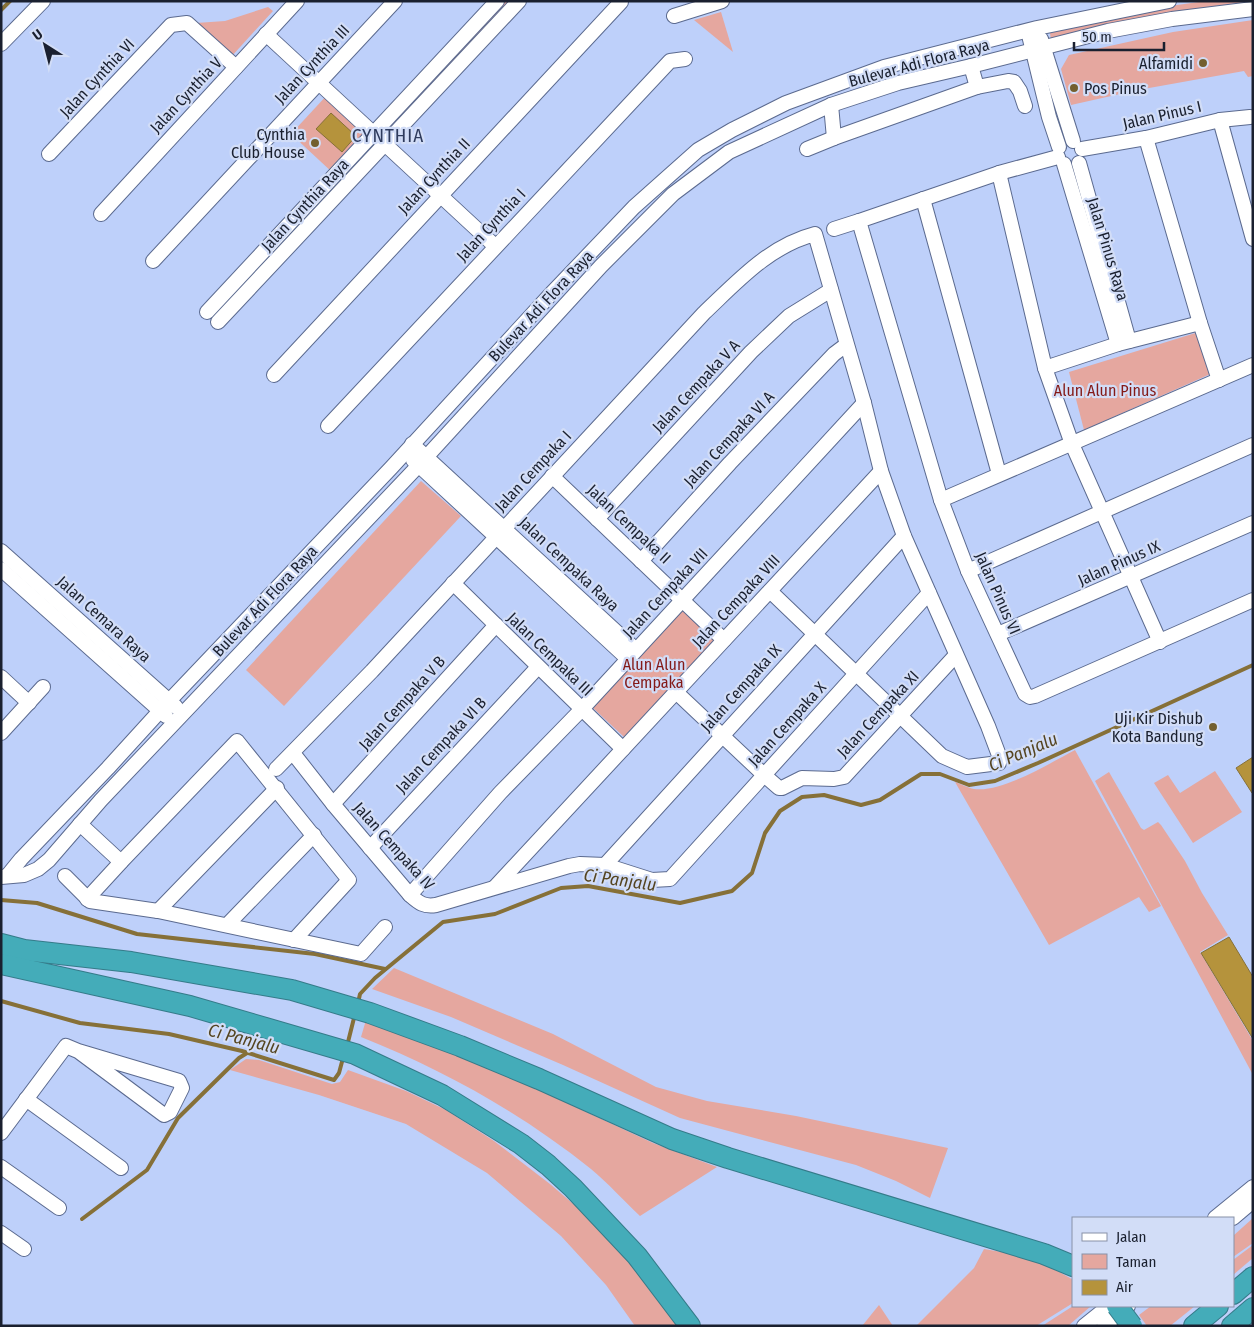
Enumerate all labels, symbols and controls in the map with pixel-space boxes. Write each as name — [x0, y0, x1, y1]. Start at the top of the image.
north arrow — [20, 20, 70, 70]
scale bar — [1074, 20, 1164, 52]
street label: Jalan Cynthia III — [271, 21, 353, 107]
text: U — [29, 26, 46, 44]
text: 50 m — [1082, 28, 1112, 46]
street label: Jalan Cynthia VI — [56, 35, 138, 121]
street label: Bulevar Adi Flora Raya — [847, 35, 992, 91]
street label: Jalan Cynthia V — [146, 53, 226, 137]
place label: Alfamidi — [1139, 54, 1193, 73]
marker: Alfamidi — [1197, 57, 1209, 69]
place label: Pos Pinus — [1084, 79, 1147, 98]
marker: Pos Pinus — [1068, 82, 1080, 94]
street label: Jalan Pinus I — [1121, 97, 1203, 133]
district label: CYNTHIA — [352, 124, 424, 147]
place label: Cynthia Club House — [231, 125, 305, 162]
street label: Jalan Cynthia II — [394, 134, 474, 218]
marker: Cynthia Club House — [309, 137, 321, 149]
street label: Jalan Cynthia Raya — [257, 155, 353, 255]
street label: Jalan Cynthia I — [452, 185, 530, 265]
street label: Jalan Pinus Raya — [1083, 195, 1133, 303]
street label: Bulevar Adi Flora Raya — [485, 246, 597, 365]
street label: Jalan Cempaka V A — [648, 335, 744, 436]
park label: Alun Alun Pinus — [1054, 381, 1156, 400]
street label: Jalan Cempaka VI A — [680, 387, 779, 491]
street label: Jalan Cempaka I — [491, 427, 575, 515]
street label: Jalan Cempaka II — [583, 480, 675, 568]
street label: Jalan Cempaka Raya — [515, 513, 623, 615]
street label: Jalan Pinus IX — [1075, 536, 1163, 590]
street label: Bulevar Adi Flora Raya — [209, 541, 321, 660]
street label: Jalan Cempaka VII — [619, 544, 711, 642]
street label: Jalan Pinus VI — [971, 549, 1025, 637]
street label: Jalan Cempaka VIII — [688, 551, 784, 651]
street label: Jalan Cemara Raya — [53, 572, 155, 666]
street label: Jalan Cempaka III — [503, 608, 597, 700]
street label: Jalan Cempaka IX — [697, 640, 785, 736]
street label: Jalan Cempaka V B — [355, 652, 449, 754]
park label: Alun Alun Cempaka — [623, 655, 685, 692]
street label: Jalan Cempaka XI — [833, 667, 923, 761]
street label: Jalan Cempaka X — [744, 678, 830, 770]
street label: Jalan Cempaka VI B — [392, 693, 490, 797]
place label: Uji Kir Dishub Kota Bandung — [1112, 709, 1203, 746]
marker: Uji Kir Dishub Kota Bandung — [1207, 721, 1219, 733]
water label: Ci Panjalu — [985, 728, 1061, 776]
street label: Jalan Cempaka IV — [350, 798, 439, 894]
water label: Ci Panjalu — [582, 864, 658, 896]
water label: Ci Panjalu — [206, 1019, 282, 1059]
legend — [1072, 1217, 1234, 1307]
text: Jalan — [1116, 1228, 1146, 1246]
text: Taman — [1116, 1253, 1156, 1271]
text: Air — [1116, 1278, 1134, 1296]

